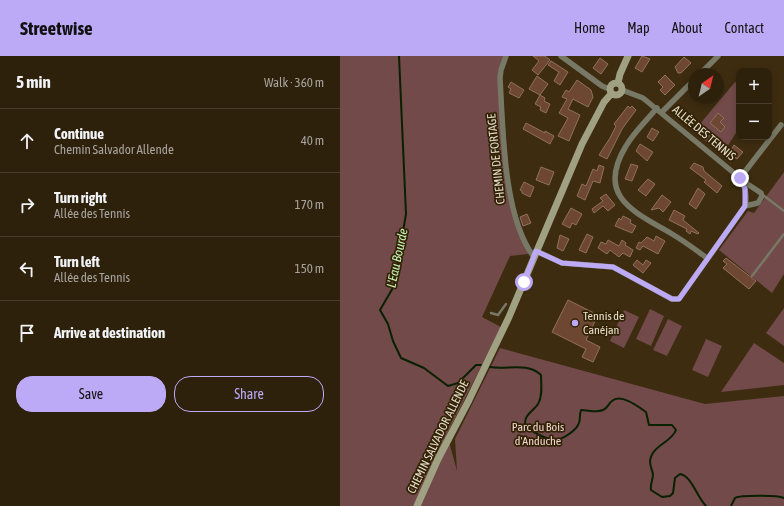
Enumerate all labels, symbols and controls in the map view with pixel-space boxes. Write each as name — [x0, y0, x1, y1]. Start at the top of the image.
text: Streetwise — [20, 17, 93, 39]
text: Home — [574, 20, 605, 36]
text: Map — [627, 20, 650, 36]
text: About — [672, 20, 703, 36]
text: Contact — [725, 20, 764, 36]
north arrow — [688, 68, 724, 104]
map controls — [736, 68, 772, 140]
button: + — [736, 68, 772, 104]
text: 5 min — [16, 72, 51, 92]
text: Walk · 360 m — [264, 75, 324, 90]
street label: ALLÉE DES TENNIS — [670, 103, 738, 163]
button: − — [736, 104, 772, 140]
street label: CHEMIN DE FORTAGE — [484, 113, 508, 205]
text: Continue — [54, 125, 104, 142]
icon: ahead — [16, 130, 38, 152]
text: 40 m — [301, 133, 324, 148]
text: Chemin Salvador Allende — [54, 142, 174, 157]
route end — [731, 169, 749, 187]
text: Turn right — [54, 189, 107, 206]
icon: right — [16, 194, 38, 216]
text: 170 m — [295, 197, 324, 212]
text: Allée des Tennis — [54, 206, 130, 221]
water label: L'Eau Bourde — [383, 227, 411, 289]
text: Turn left — [54, 253, 100, 270]
icon: left — [16, 258, 38, 280]
text: 150 m — [295, 261, 324, 276]
text: Allée des Tennis — [54, 270, 130, 285]
route start — [515, 273, 533, 291]
place label: Tennis de Canéjan — [583, 309, 624, 337]
marker: Tennis de Canéjan — [570, 318, 580, 328]
icon: arrive — [16, 322, 38, 344]
text: Arrive at destination — [54, 324, 165, 341]
button: Save — [16, 376, 166, 412]
button: Share — [174, 376, 324, 412]
street label: CHEMIN SALVADOR ALLENDE — [404, 378, 472, 496]
park label: Parc du Bois d'Anduche — [512, 420, 564, 448]

